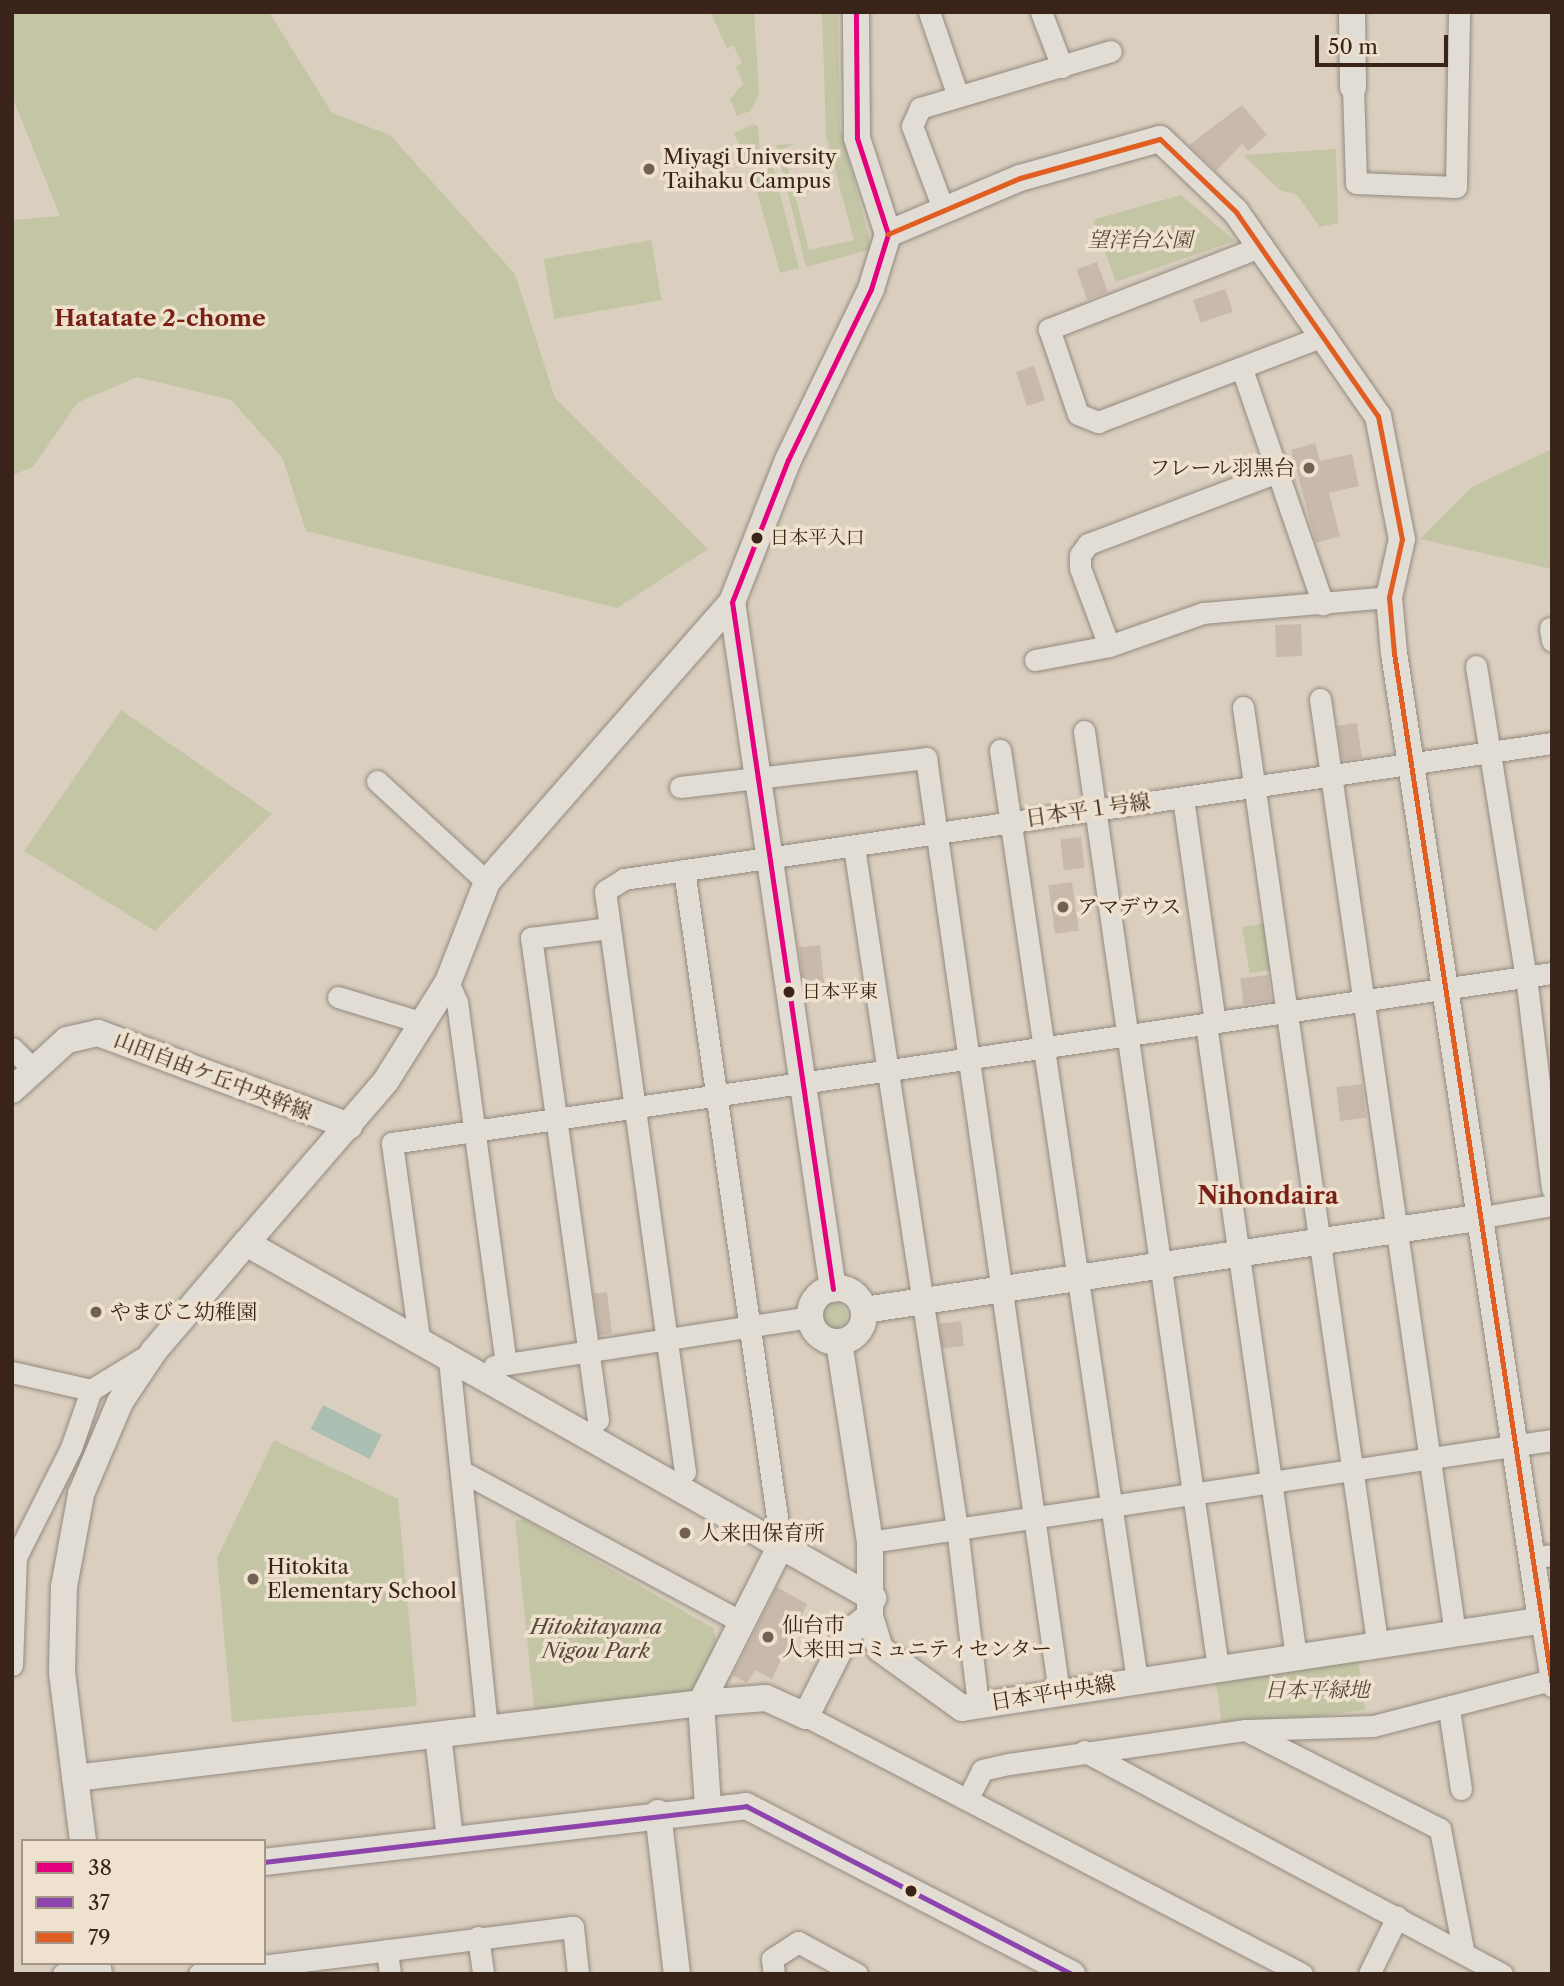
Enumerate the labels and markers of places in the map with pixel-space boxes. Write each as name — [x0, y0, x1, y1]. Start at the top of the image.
place label: Miyagi University Taihaku Campus — [663, 144, 837, 194]
marker: Miyagi University Taihaku Campus — [641, 161, 657, 177]
place label: フレール羽黒台 — [1148, 455, 1295, 481]
marker: フレール羽黒台 — [1301, 460, 1317, 476]
place label: 日本平入口 — [770, 527, 865, 549]
marker: 日本平入口 — [750, 531, 764, 545]
place label: アマデウス — [1077, 894, 1182, 920]
marker: アマデウス — [1055, 899, 1071, 915]
place label: 日本平東 — [802, 981, 878, 1003]
marker: 日本平東 — [782, 985, 796, 999]
place label: やまびこ幼稚園 — [110, 1299, 257, 1325]
marker: やまびこ幼稚園 — [88, 1304, 104, 1320]
place label: 人来田保育所 — [699, 1520, 825, 1546]
marker: 人来田保育所 — [677, 1525, 693, 1541]
place label: Hitokita Elementary School — [267, 1554, 457, 1604]
marker: Hitokita Elementary School — [245, 1571, 261, 1587]
place label: 仙台市 人来田コミュニティセンター — [782, 1612, 1055, 1662]
marker: 仙台市 人来田コミュニティセンター — [760, 1629, 776, 1645]
unlabelled marker — [904, 1884, 918, 1898]

